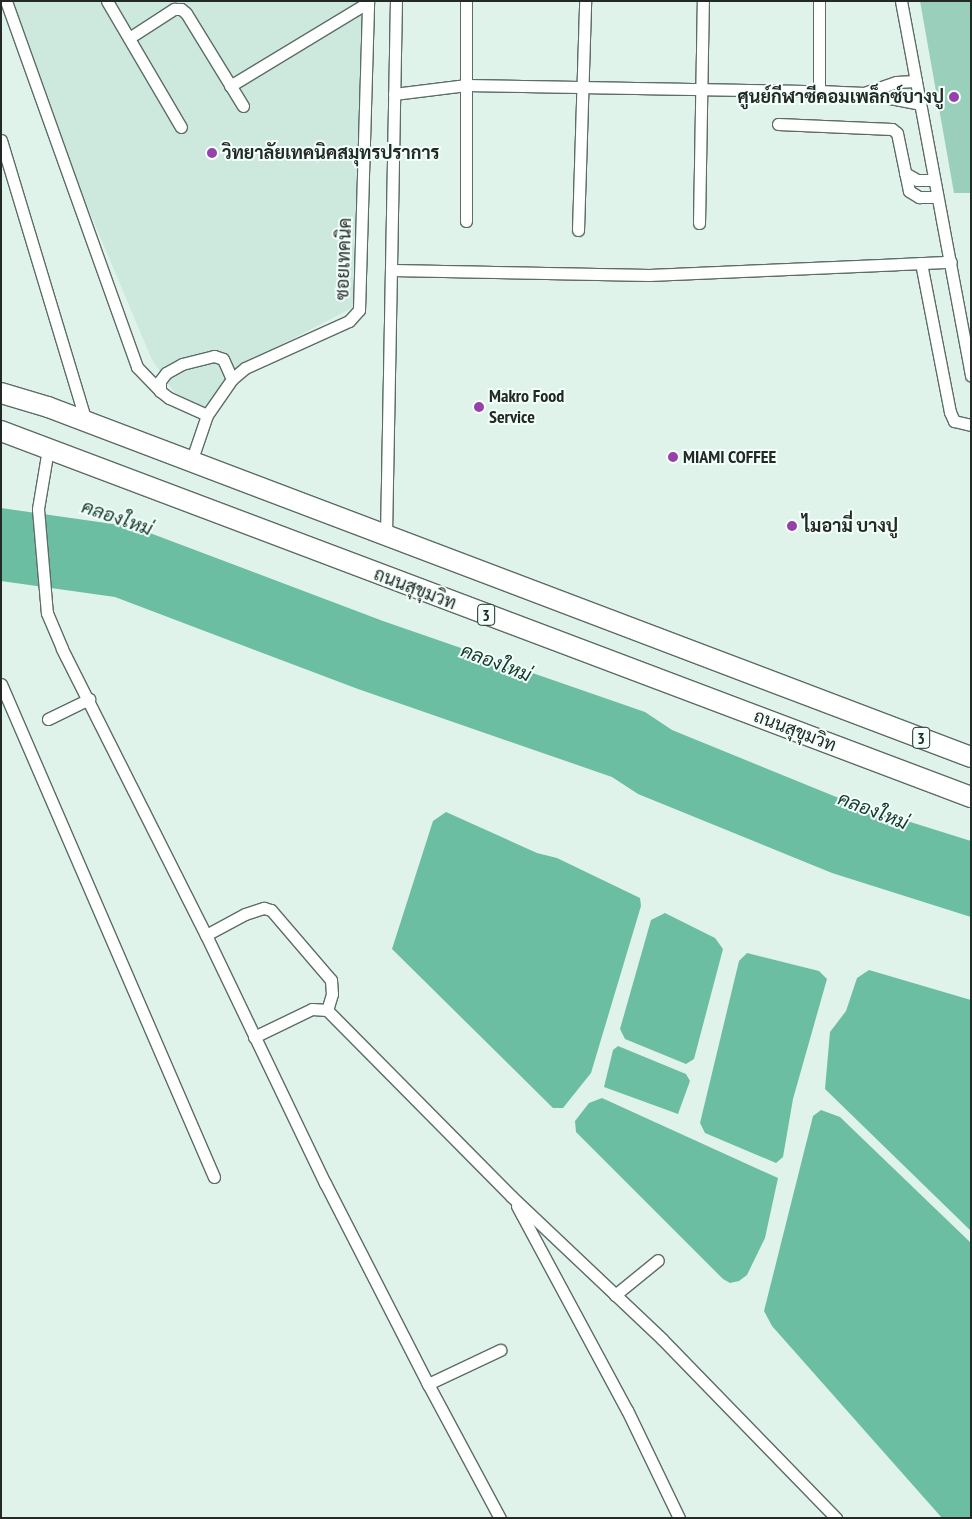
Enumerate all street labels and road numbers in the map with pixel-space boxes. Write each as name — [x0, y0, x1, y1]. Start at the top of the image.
street label: ซอยเทคนิค — [332, 217, 356, 301]
street label: ถนนสุขุมวิท — [371, 563, 459, 615]
road number: 3 — [476, 602, 496, 628]
street label: ถนนสุขุมวิท — [751, 705, 839, 757]
road number: 3 — [911, 724, 931, 751]

